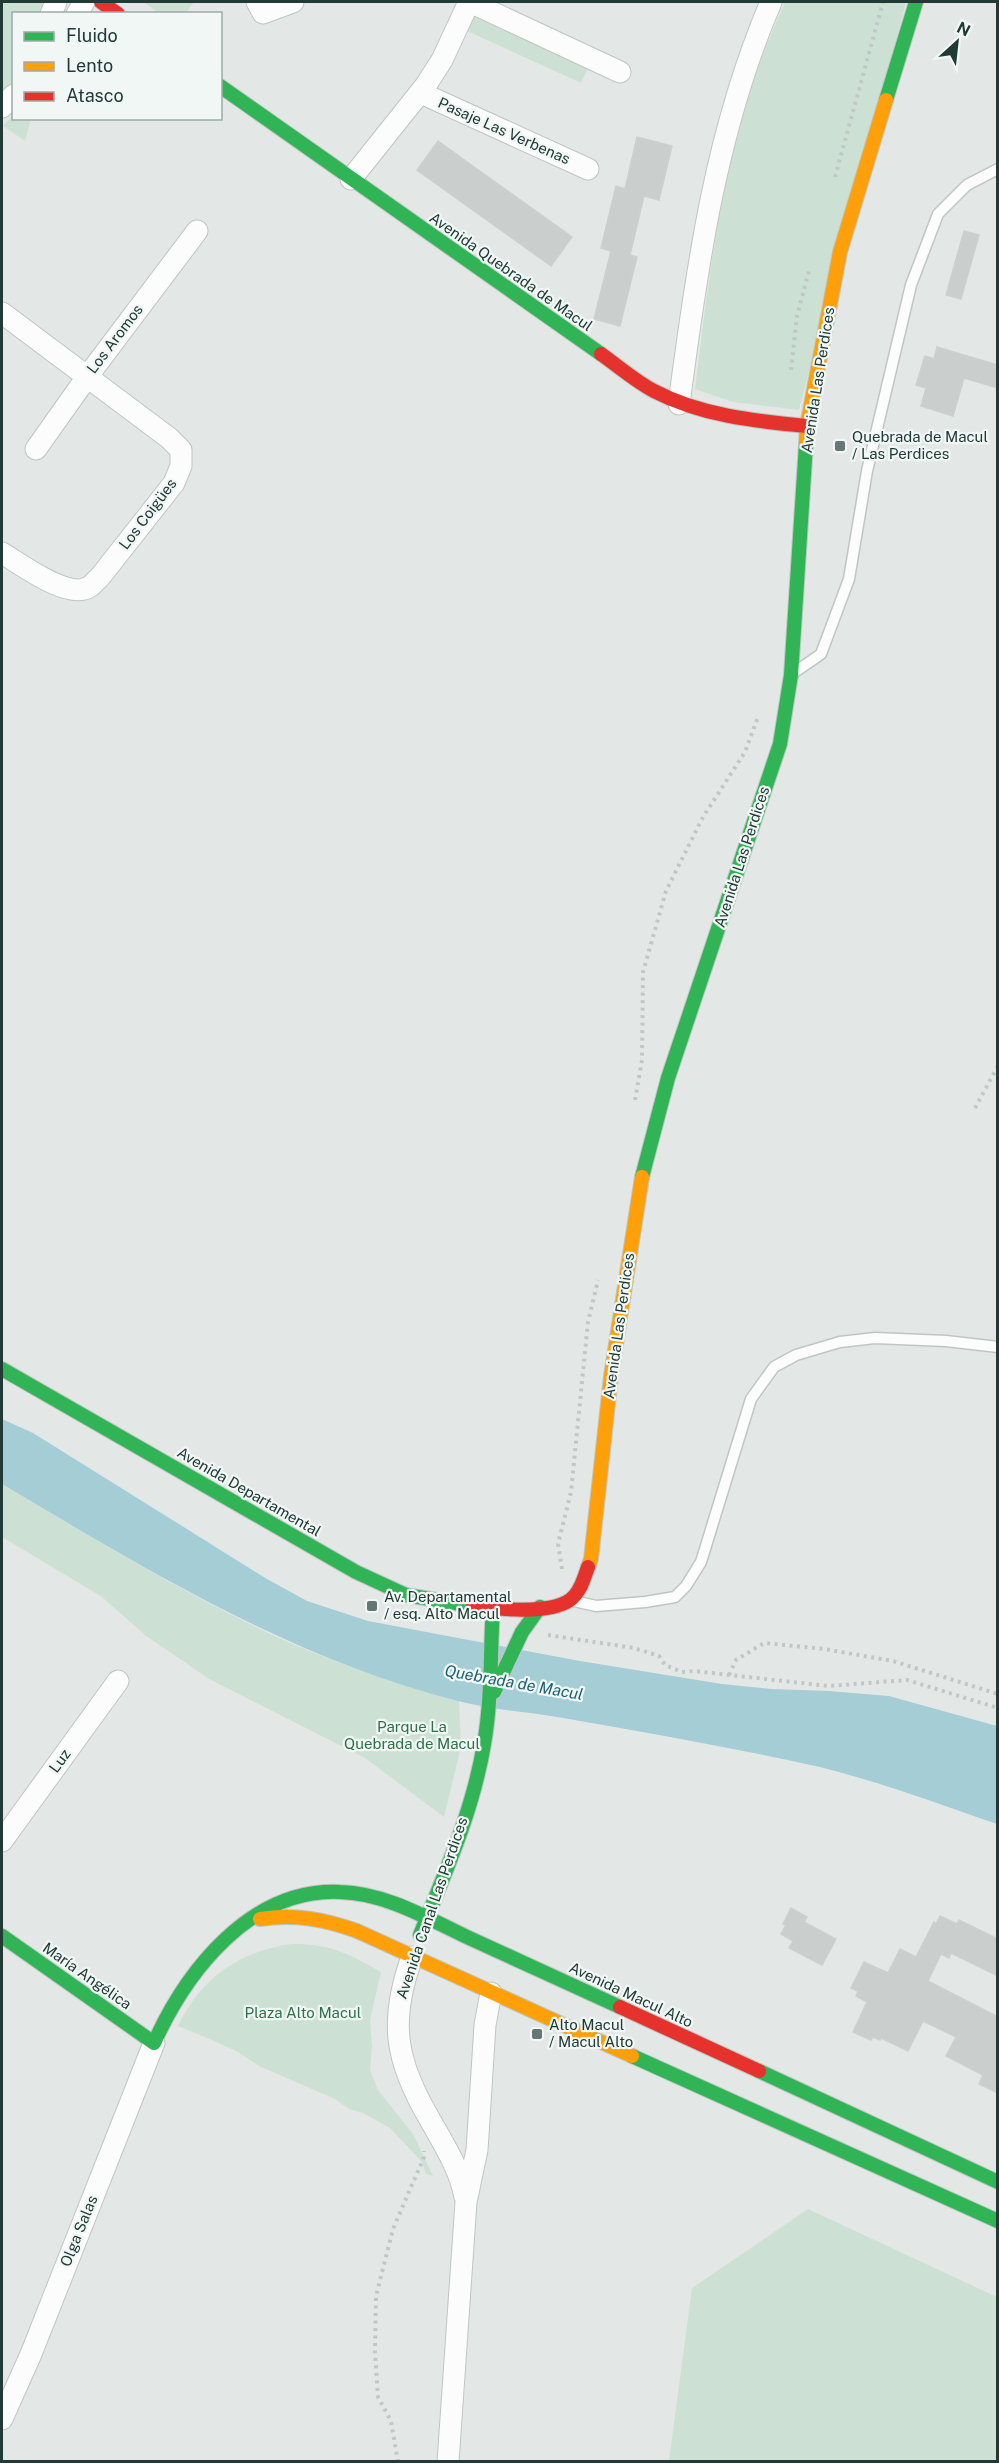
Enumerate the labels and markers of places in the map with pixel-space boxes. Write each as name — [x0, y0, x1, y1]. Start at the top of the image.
place label: Quebrada de Macul / Las Perdices — [852, 428, 988, 462]
marker: Quebrada de Macul / Las Perdices — [833, 439, 847, 453]
place label: Av. Departamental / esq. Alto Macul — [384, 1588, 512, 1622]
marker: Av. Departamental / esq. Alto Macul — [365, 1599, 379, 1613]
place label: Alto Macul / Macul Alto — [549, 2016, 633, 2050]
marker: Alto Macul / Macul Alto — [530, 2027, 544, 2041]

